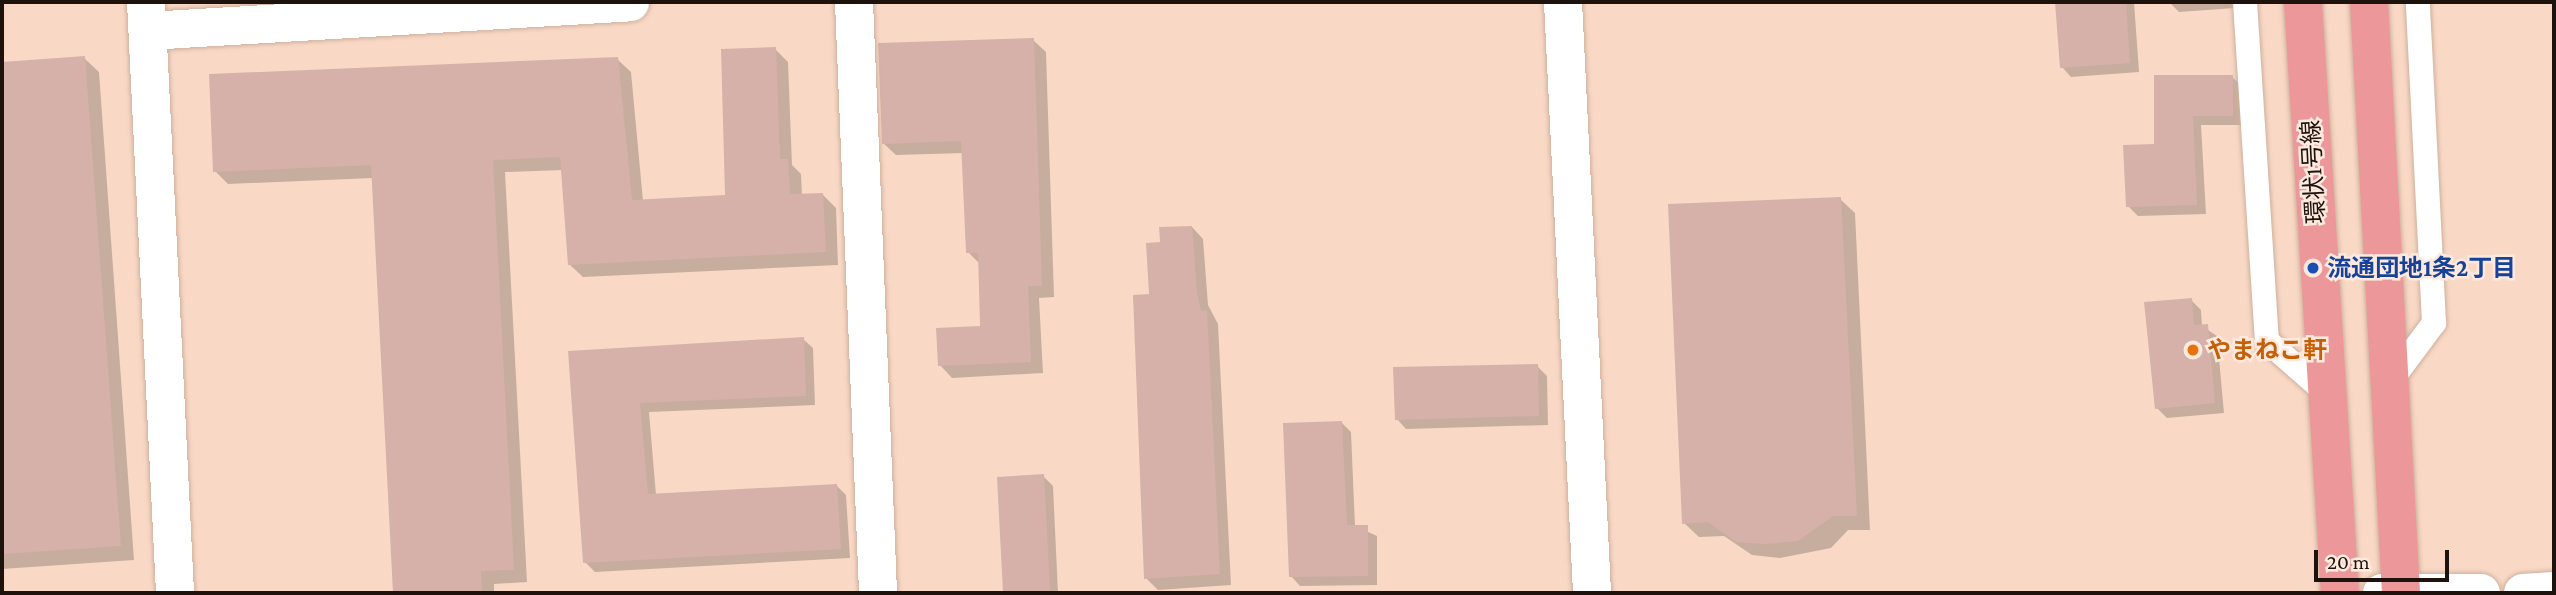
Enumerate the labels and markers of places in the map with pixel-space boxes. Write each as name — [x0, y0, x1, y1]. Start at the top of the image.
place label: 流通団地1条2丁目 — [2327, 254, 2516, 282]
marker: 流通団地1条2丁目 — [2305, 260, 2321, 276]
place label: やまねこ軒 — [2207, 336, 2327, 364]
marker: やまねこ軒 — [2185, 342, 2201, 358]

